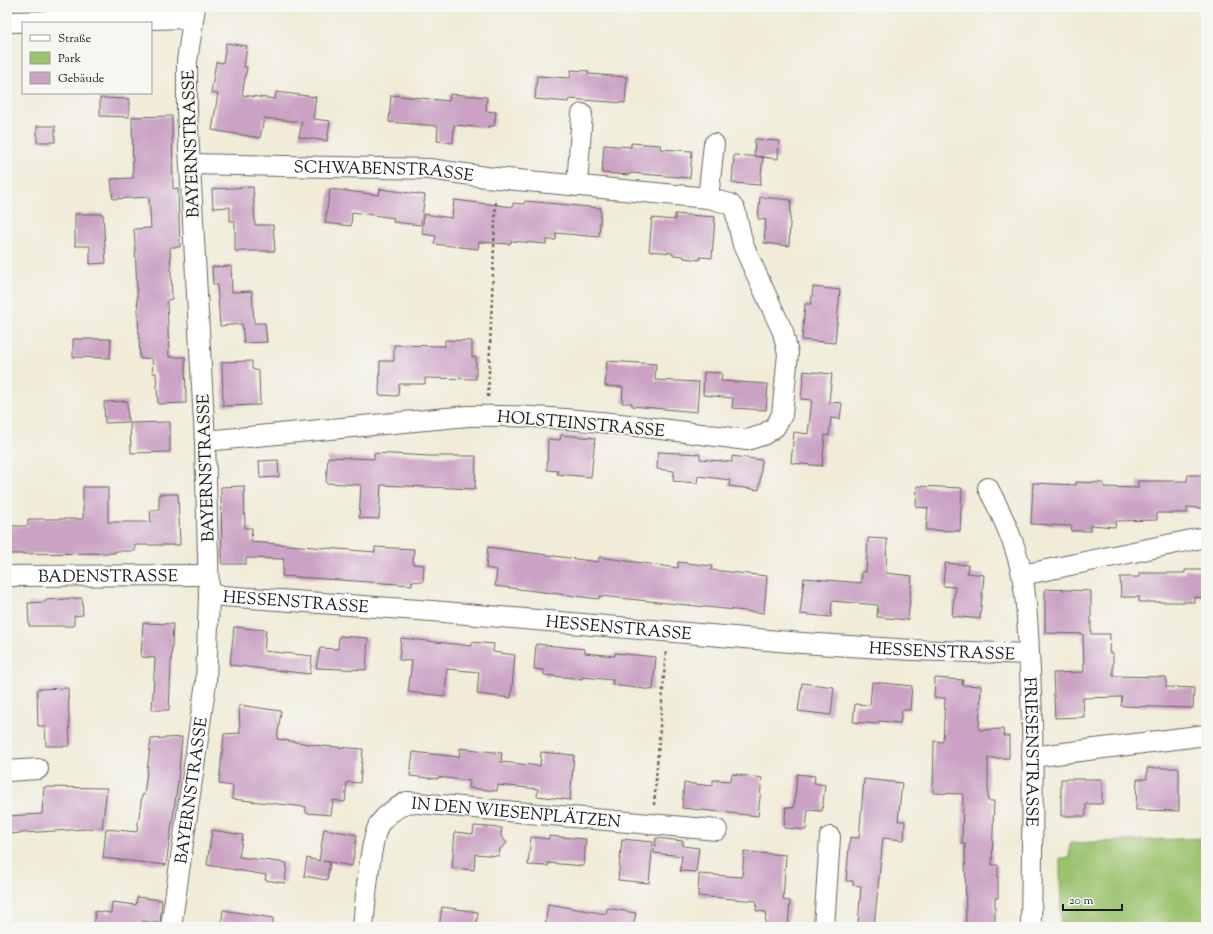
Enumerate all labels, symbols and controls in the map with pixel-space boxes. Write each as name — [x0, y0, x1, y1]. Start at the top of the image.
legend — [22, 22, 152, 94]
text: Straße — [58, 30, 92, 48]
text: Park — [58, 50, 81, 68]
text: Gebäude — [58, 70, 105, 88]
street label: BAYERNSTRASSE — [177, 70, 207, 218]
street label: SCHWABENSTRASSE — [293, 156, 475, 189]
street label: BAYERNSTRASSE — [192, 394, 222, 542]
street label: HOLSTEINSTRASSE — [496, 406, 666, 444]
street label: BADENSTRASSE — [38, 565, 178, 590]
street label: HESSENSTRASSE — [222, 586, 369, 620]
street label: HESSENSTRASSE — [545, 611, 692, 647]
street label: HESSENSTRASSE — [868, 637, 1015, 668]
street label: FRIESENSTRASSE — [1016, 676, 1043, 827]
street label: BAYERNSTRASSE — [170, 716, 215, 866]
street label: IN DEN WIESENPLÄTZEN — [410, 792, 622, 835]
scale bar — [1063, 886, 1122, 912]
text: 20 m — [1069, 892, 1094, 910]

